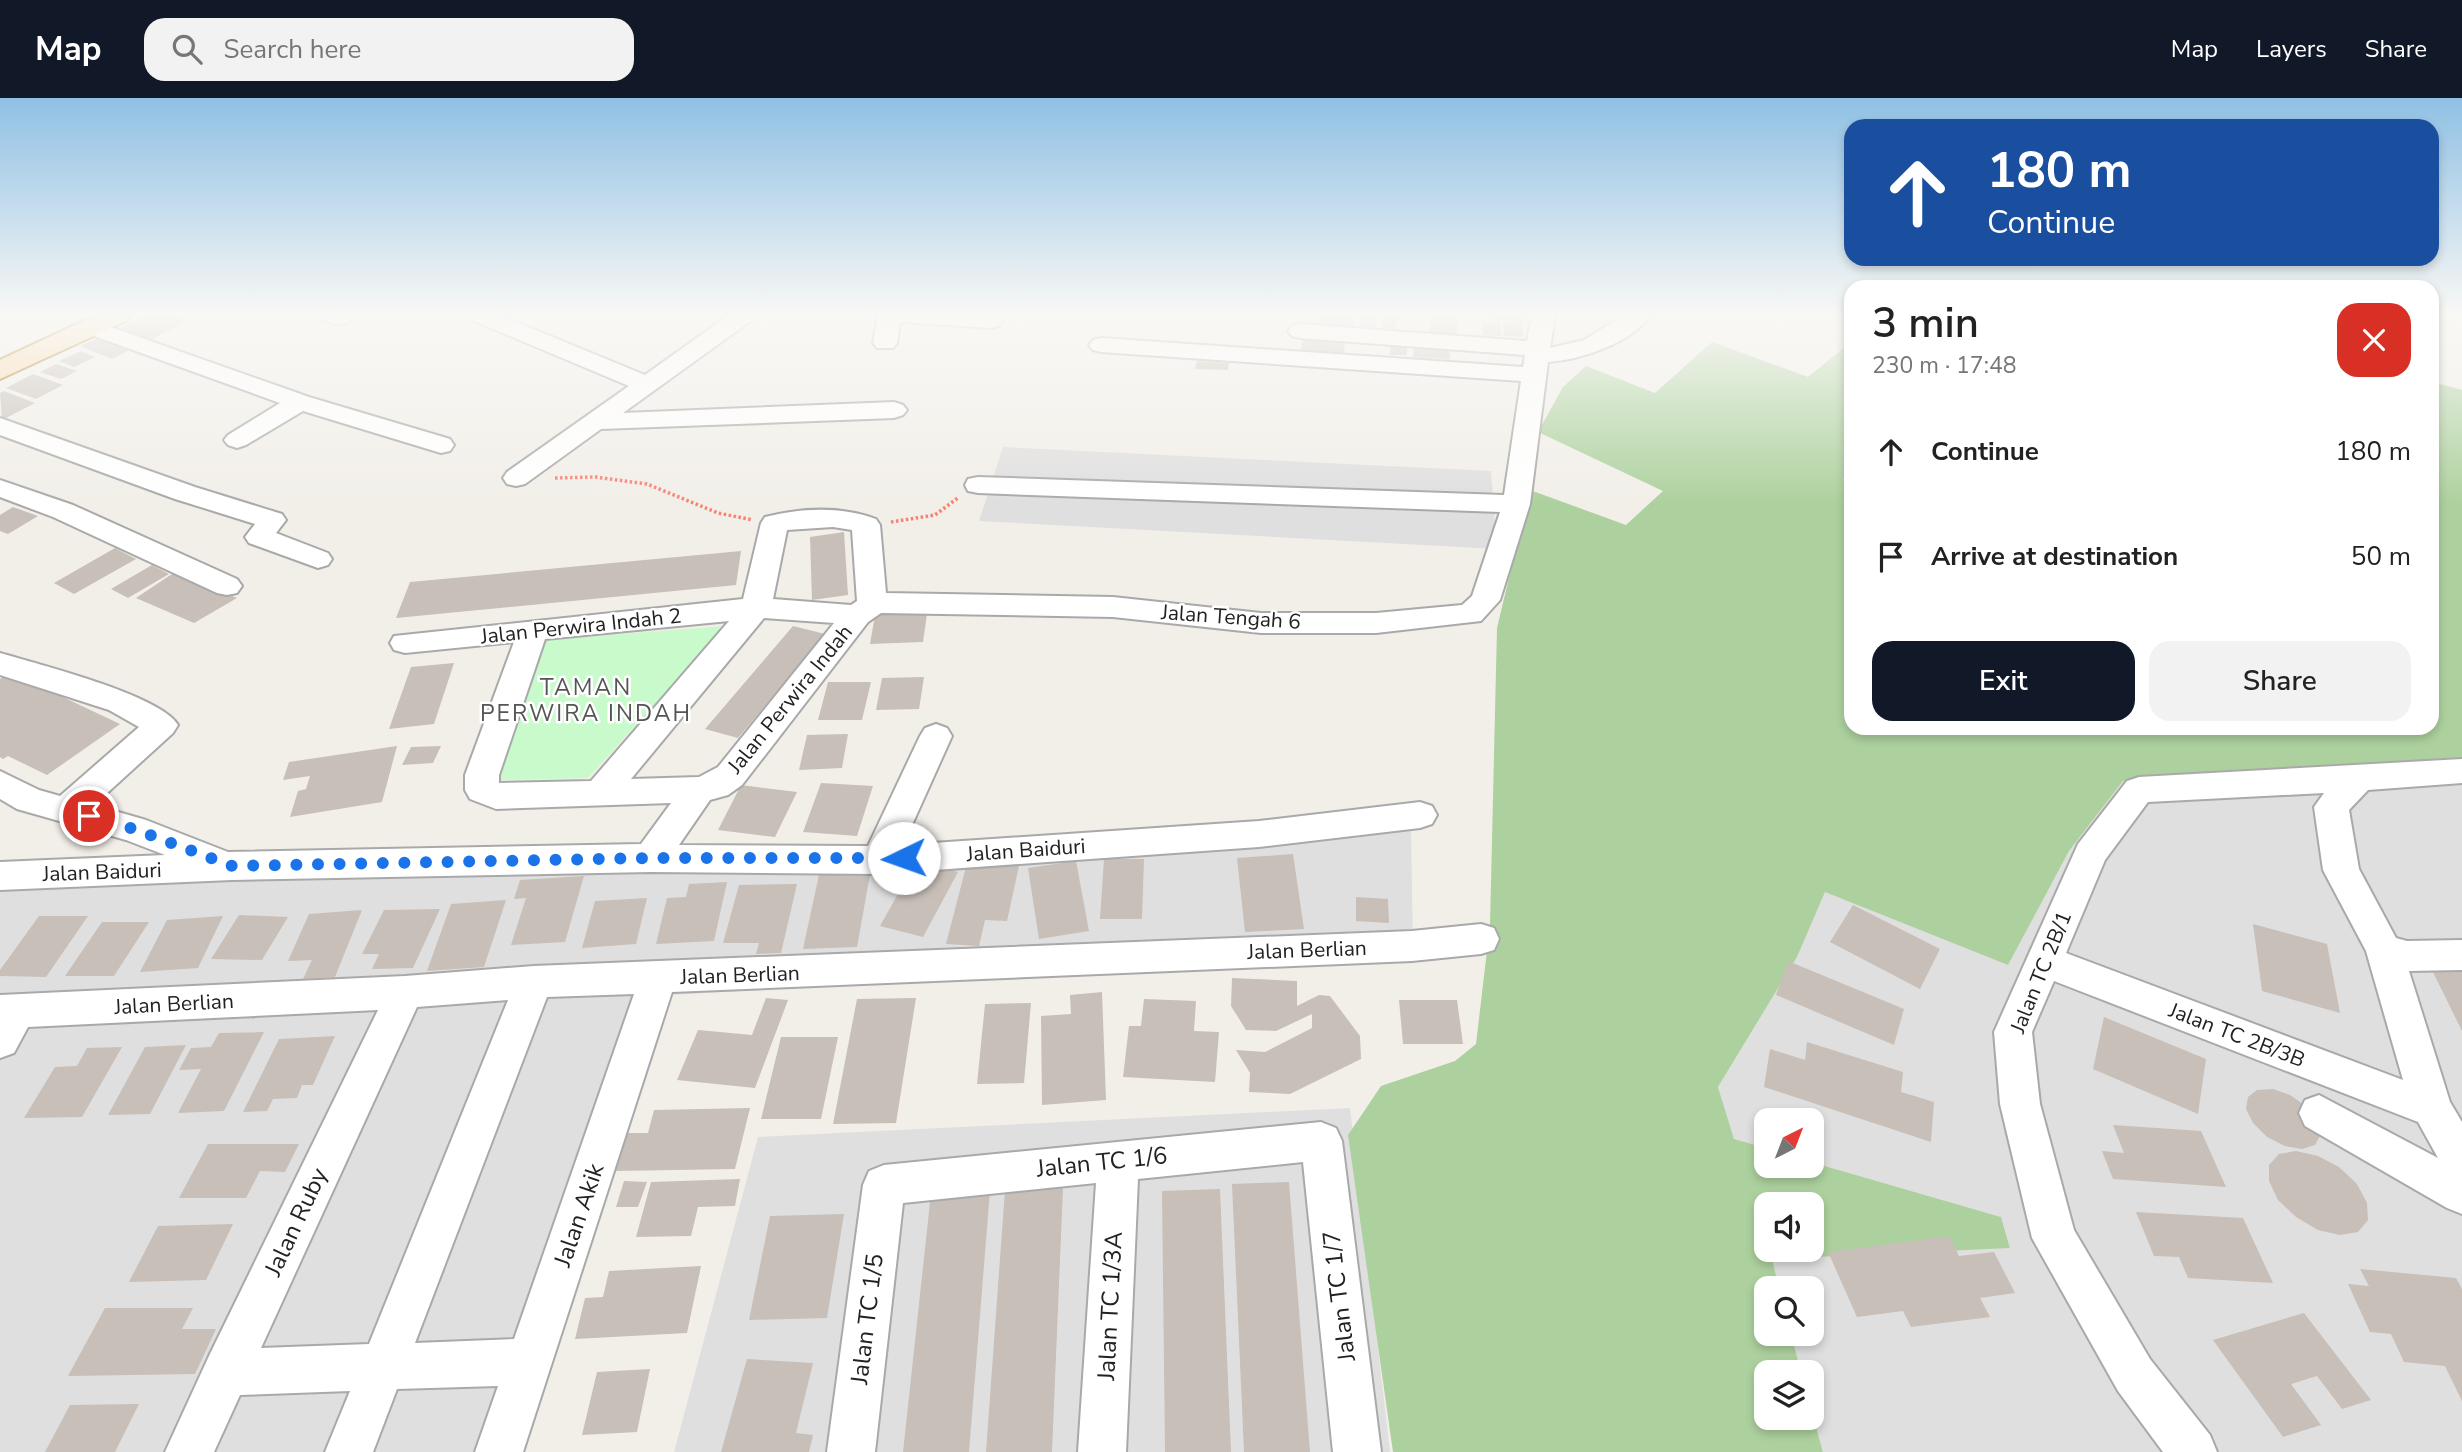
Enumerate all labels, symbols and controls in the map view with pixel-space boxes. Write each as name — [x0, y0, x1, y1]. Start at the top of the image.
search box — [144, 18, 634, 81]
text: Map — [35, 27, 102, 72]
icon: search — [168, 30, 206, 68]
text: Search here — [224, 32, 361, 67]
text: Map — [2171, 33, 2218, 65]
text: Layers — [2256, 33, 2327, 65]
text: Share — [2365, 33, 2427, 65]
text: 180 m — [1987, 137, 2131, 204]
icon: ahead — [1872, 147, 1963, 238]
text: Continue — [1987, 201, 2115, 244]
text: 3 min — [1872, 295, 1979, 352]
button: close — [2337, 303, 2411, 377]
text: 230 m · 17:48 — [1872, 350, 2017, 381]
icon: ahead — [1872, 433, 1910, 471]
text: Continue — [1931, 434, 2039, 469]
text: 180 m — [2335, 434, 2411, 469]
icon: arrive — [1872, 538, 1910, 576]
text: Arrive at destination — [1931, 539, 2178, 574]
text: 50 m — [2351, 539, 2411, 574]
street label: Jalan Tengah 6 — [1159, 598, 1302, 636]
street label: Jalan Perwira Indah 2 — [478, 602, 683, 651]
street label: Jalan Perwira Indah — [721, 619, 859, 780]
button: Exit — [1872, 641, 2135, 721]
button: Share — [2149, 641, 2411, 721]
district label: TAMAN PERWIRA INDAH — [480, 672, 692, 729]
pin — [59, 786, 119, 846]
icon: arrive — [70, 797, 108, 835]
position arrow — [867, 821, 941, 895]
street label: Jalan Baiduri — [965, 832, 1086, 868]
street label: Jalan Baiduri — [41, 856, 162, 888]
street label: Jalan TC 2B/1 — [2003, 907, 2078, 1038]
street label: Jalan Berlian — [1246, 934, 1367, 966]
street label: Jalan Berlian — [679, 959, 800, 991]
street label: Jalan Berlian — [113, 987, 234, 1021]
street label: Jalan TC 2B/3B — [2164, 996, 2309, 1074]
north arrow — [1754, 1108, 1824, 1178]
map controls — [1754, 1108, 1824, 1430]
street label: Jalan TC 1/6 — [1034, 1139, 1169, 1185]
street label: Jalan Akik — [546, 1158, 612, 1272]
street label: Jalan Ruby — [257, 1162, 335, 1282]
button: sound — [1754, 1192, 1824, 1262]
street label: Jalan TC 1/7 — [1315, 1229, 1363, 1364]
street label: Jalan TC 1/3A — [1090, 1230, 1130, 1382]
street label: Jalan TC 1/5 — [843, 1252, 891, 1387]
button: search — [1754, 1276, 1824, 1346]
button: layers — [1754, 1360, 1824, 1430]

